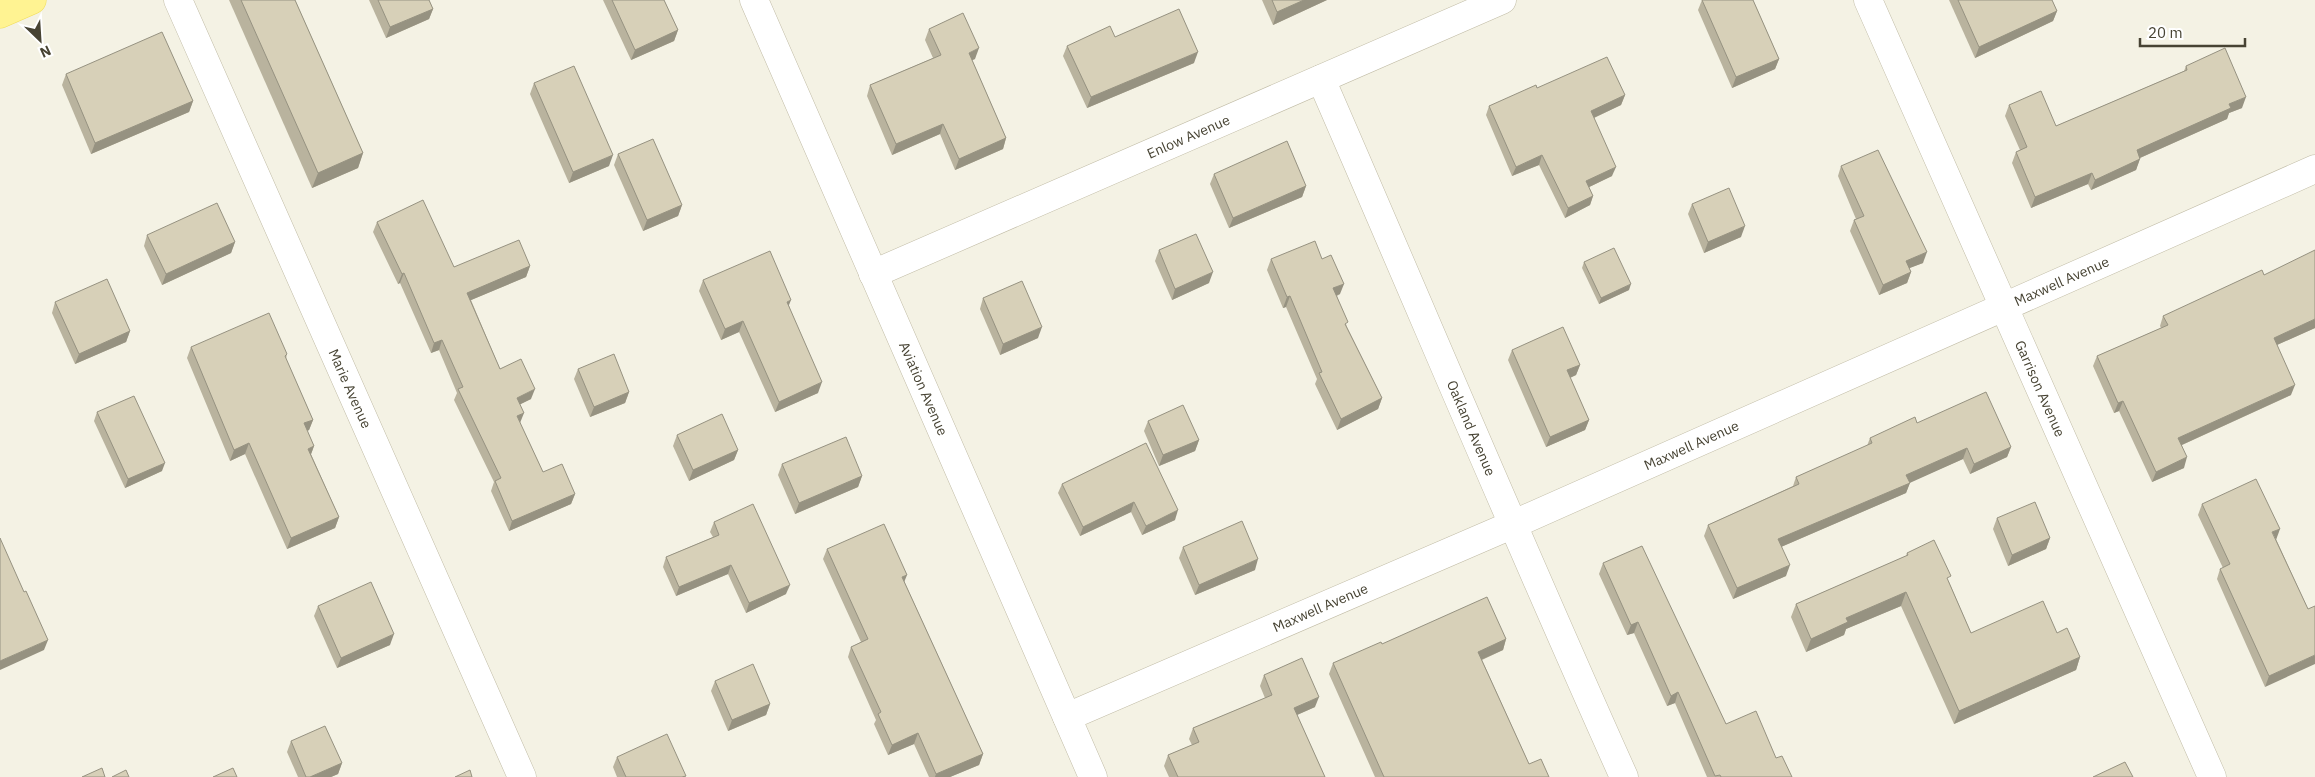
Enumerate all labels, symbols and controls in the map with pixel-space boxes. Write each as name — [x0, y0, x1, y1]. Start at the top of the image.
north arrow — [15, 15, 65, 65]
scale bar — [2140, 15, 2245, 47]
text: 20 m — [2148, 23, 2183, 42]
text: N — [37, 41, 54, 62]
street label: Enlow Avenue — [1144, 111, 1233, 163]
street label: Maxwell Avenue — [2011, 252, 2112, 310]
street label: Garrison Avenue — [2011, 338, 2069, 440]
street label: Aviation Avenue — [895, 339, 952, 439]
street label: Marie Avenue — [325, 346, 376, 432]
street label: Oakland Avenue — [1443, 377, 1500, 479]
street label: Maxwell Avenue — [1641, 416, 1742, 474]
street label: Maxwell Avenue — [1270, 579, 1371, 636]

